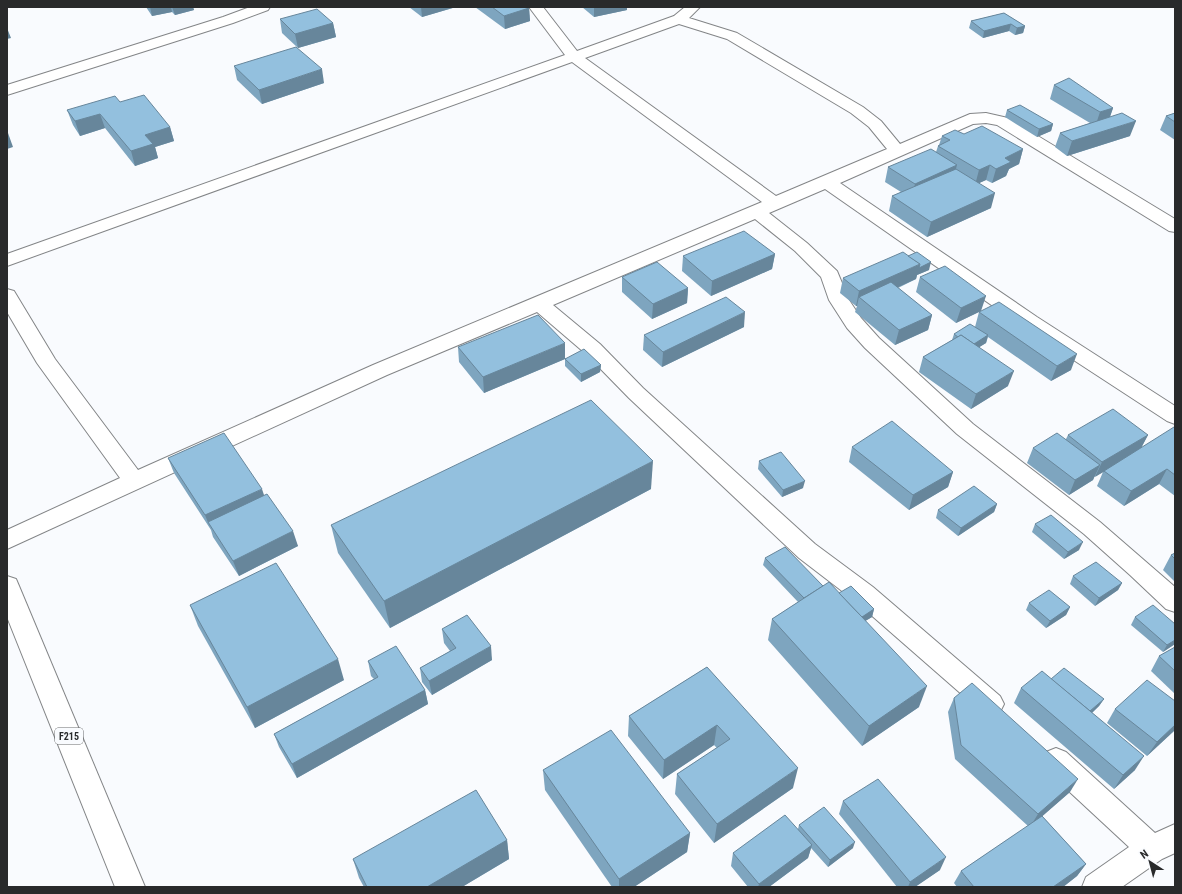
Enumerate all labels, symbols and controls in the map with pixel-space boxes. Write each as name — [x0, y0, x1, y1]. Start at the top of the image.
road number: F215 — [55, 728, 83, 744]
north arrow — [1130, 842, 1170, 882]
text: N — [1138, 847, 1151, 862]

